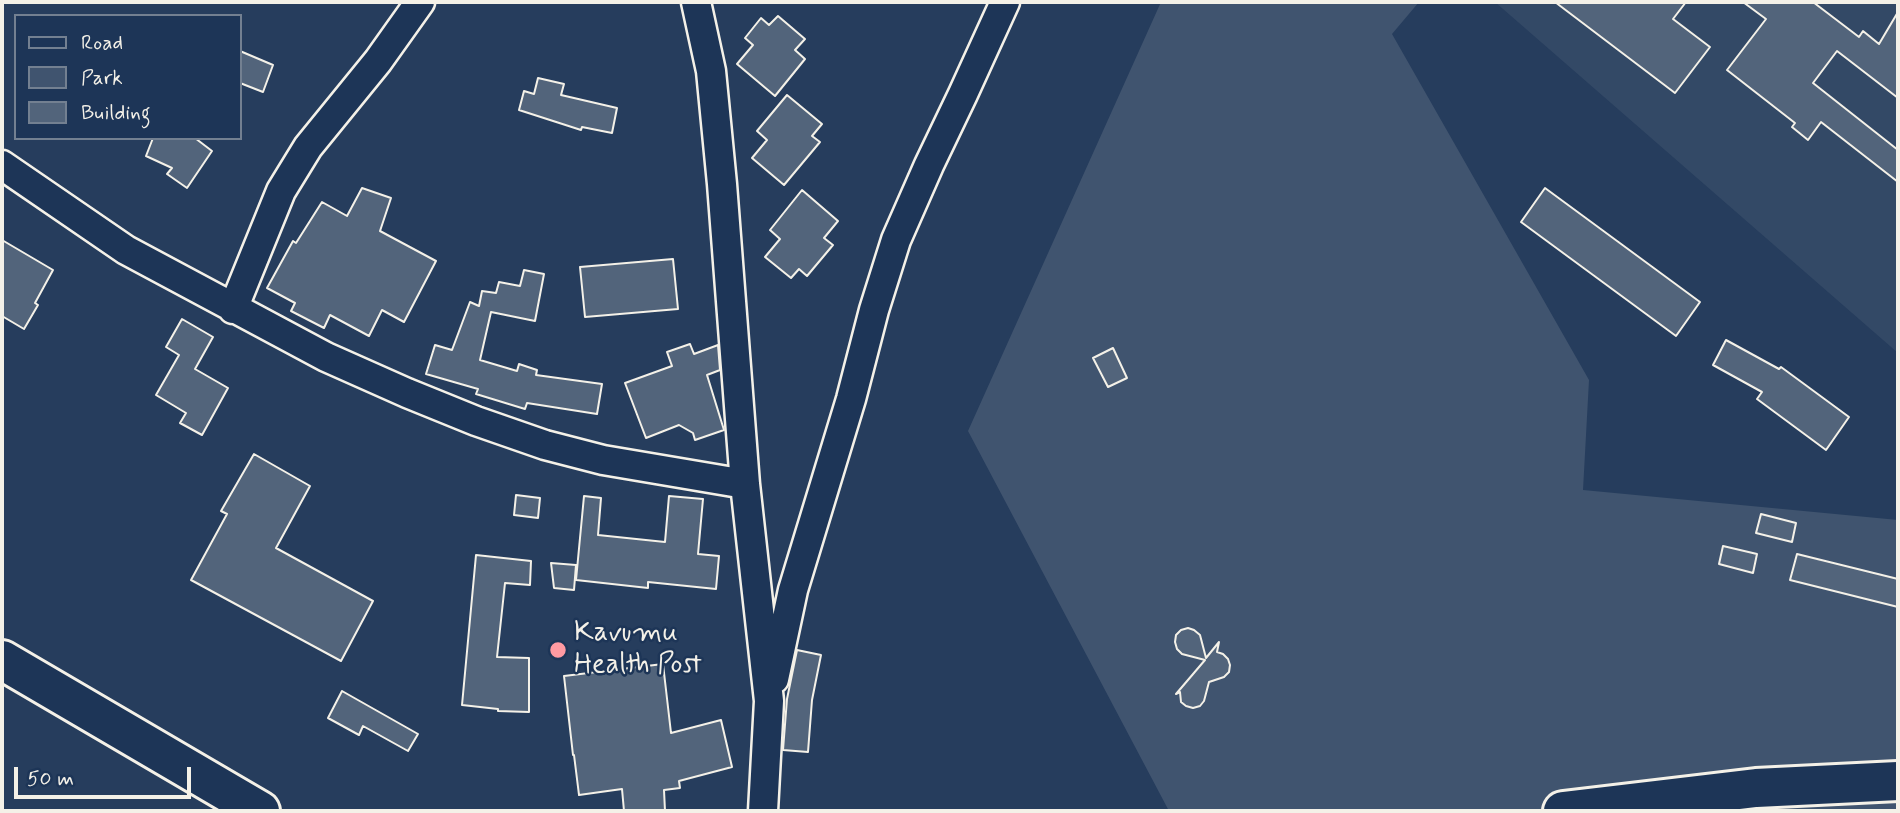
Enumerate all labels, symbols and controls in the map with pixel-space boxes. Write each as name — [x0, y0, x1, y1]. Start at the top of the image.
legend — [14, 14, 242, 140]
text: Road — [81, 29, 123, 57]
text: Park — [81, 64, 123, 92]
text: Building — [81, 99, 151, 127]
place label: Kavumu Health Post — [574, 617, 702, 683]
marker: Kavumu Health Post — [548, 640, 568, 660]
scale bar — [18, 754, 194, 798]
text: 50 m — [27, 765, 74, 793]

